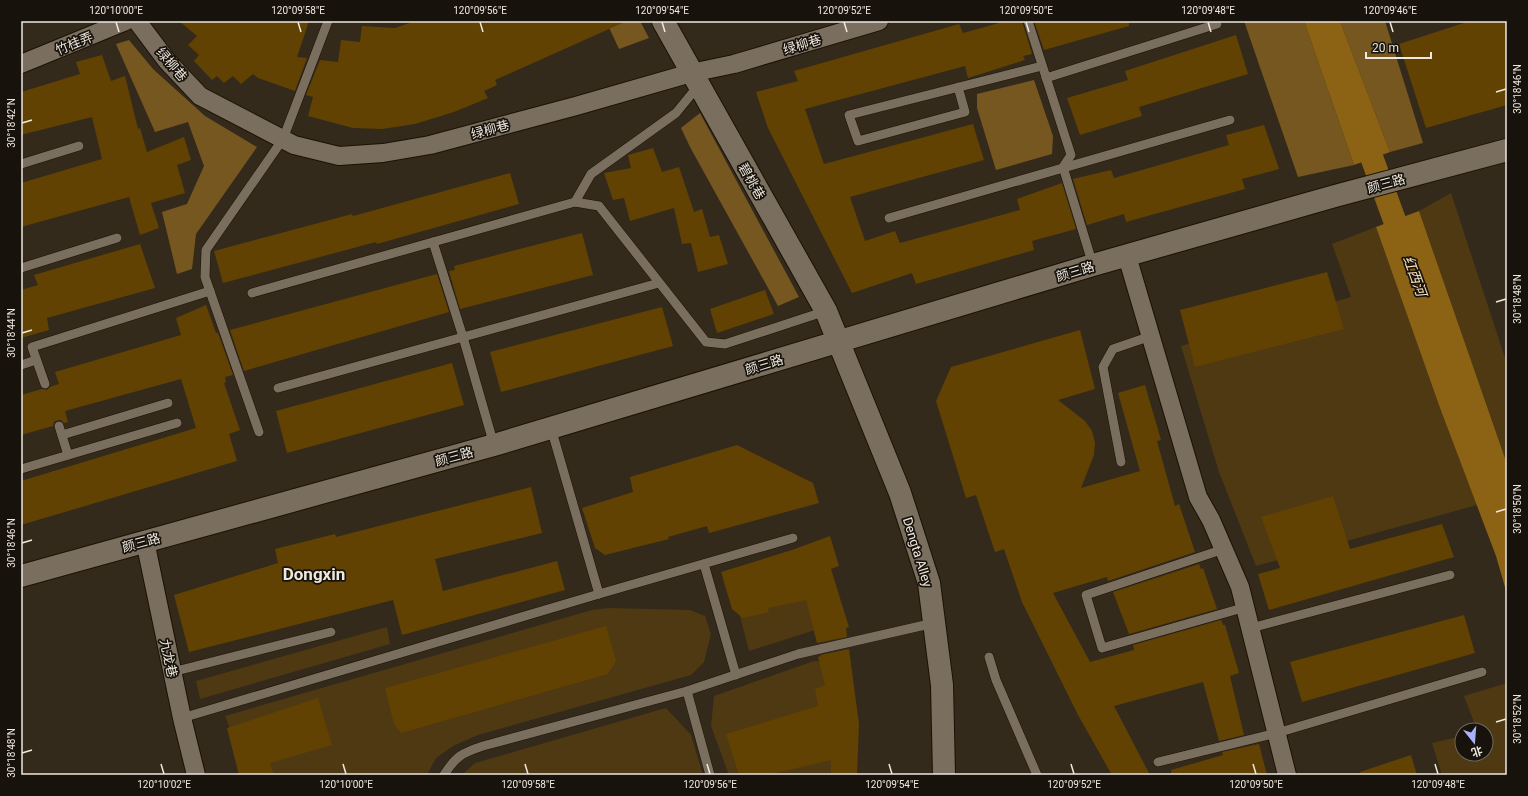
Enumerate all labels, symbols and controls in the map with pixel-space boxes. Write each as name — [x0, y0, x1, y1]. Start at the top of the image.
text: 120°10'00"E — [89, 5, 143, 16]
text: 120°09'58"E — [271, 5, 325, 16]
text: 120°09'56"E — [453, 5, 507, 16]
text: 120°09'54"E — [635, 5, 689, 16]
text: 120°09'52"E — [817, 5, 871, 16]
text: 120°09'50"E — [999, 5, 1053, 16]
text: 120°09'48"E — [1181, 5, 1235, 16]
text: 120°09'46"E — [1363, 5, 1417, 16]
street label: 竹桂弄 — [53, 29, 95, 58]
street label: 绿柳巷 — [781, 32, 823, 57]
scale bar — [1366, 34, 1431, 60]
text: 20 m — [1372, 41, 1399, 55]
street label: 绿柳巷 — [153, 45, 190, 84]
text: 30°18'46"N — [1512, 64, 1523, 114]
text: 30°18'42"N — [6, 98, 17, 148]
street label: 绿柳巷 — [469, 117, 511, 142]
street label: 碧桃巷 — [735, 161, 768, 202]
street label: 颜三路 — [1365, 171, 1407, 196]
water label: 红西河 — [1400, 254, 1431, 301]
street label: 颜三路 — [1054, 259, 1096, 284]
text: 30°18'48"N — [1512, 274, 1523, 324]
text: 30°18'44"N — [6, 308, 17, 358]
street label: 颜三路 — [743, 352, 785, 377]
street label: 颜三路 — [433, 444, 475, 469]
text: 30°18'50"N — [1512, 484, 1523, 534]
street label: Dengta Alley — [900, 515, 935, 589]
text: 30°18'46"N — [6, 518, 17, 568]
street label: 颜三路 — [120, 530, 162, 555]
district label: Dongxin — [283, 564, 345, 584]
street label: 九龙巷 — [157, 637, 180, 679]
text: 30°18'52"N — [1512, 694, 1523, 744]
north arrow — [1454, 722, 1494, 762]
text: 30°18'48"N — [6, 728, 17, 778]
text: 北 — [1470, 743, 1484, 759]
text: 120°10'02"E — [137, 779, 191, 790]
text: 120°10'00"E — [319, 779, 373, 790]
text: 120°09'58"E — [501, 779, 555, 790]
text: 120°09'56"E — [683, 779, 737, 790]
text: 120°09'54"E — [865, 779, 919, 790]
text: 120°09'52"E — [1047, 779, 1101, 790]
text: 120°09'50"E — [1229, 779, 1283, 790]
text: 120°09'48"E — [1411, 779, 1465, 790]

